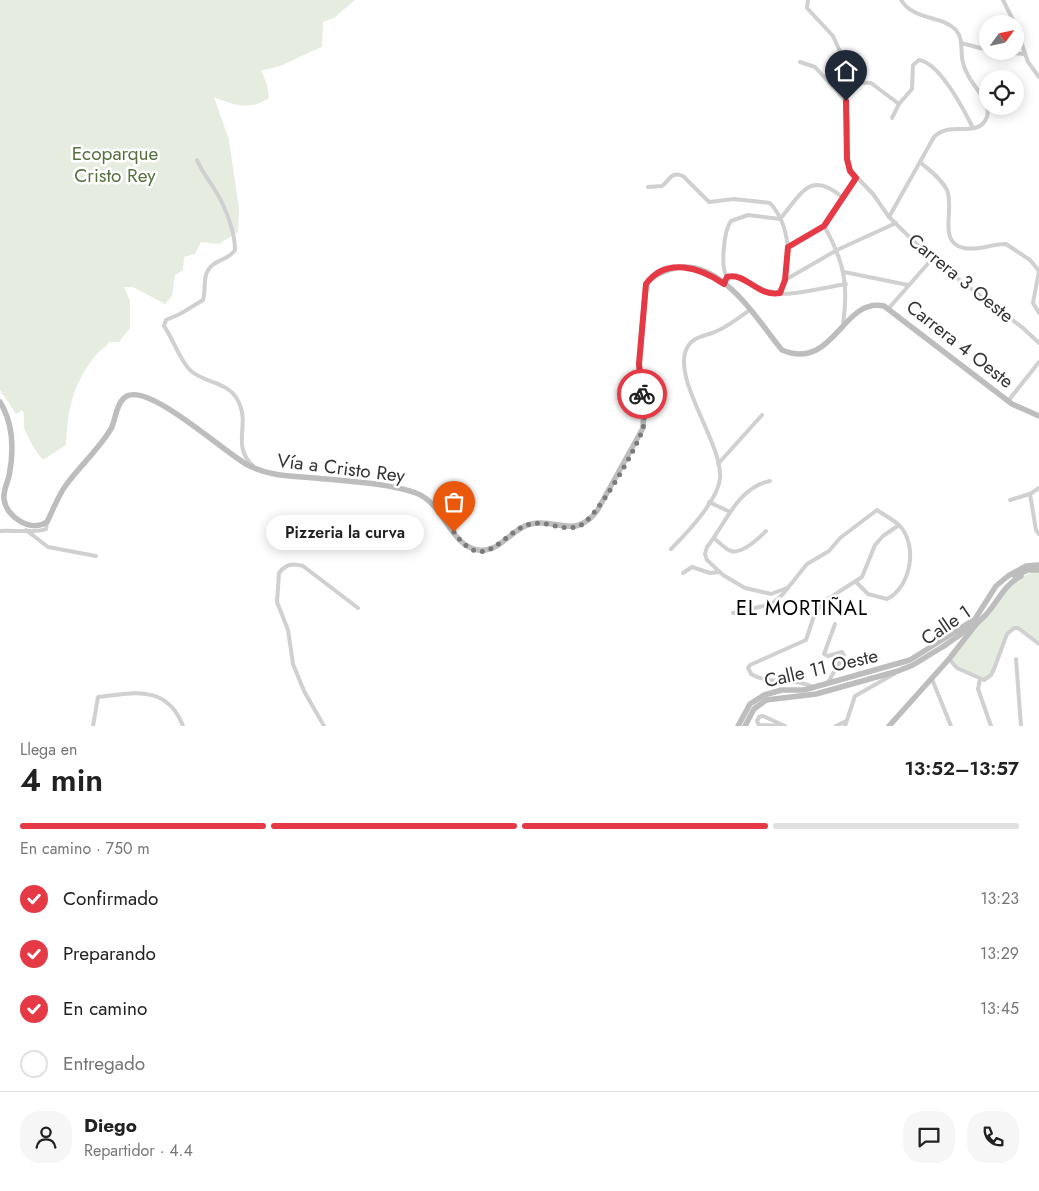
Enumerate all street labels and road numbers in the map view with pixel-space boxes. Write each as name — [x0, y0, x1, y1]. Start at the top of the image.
street label: Carrera 3 Oeste — [902, 227, 1020, 329]
street label: Carrera 4 Oeste — [901, 293, 1020, 395]
street label: Vía a Cristo Rey — [276, 447, 407, 489]
street label: Calle 1 — [916, 598, 976, 652]
street label: Calle 11 Oeste — [761, 642, 881, 694]

